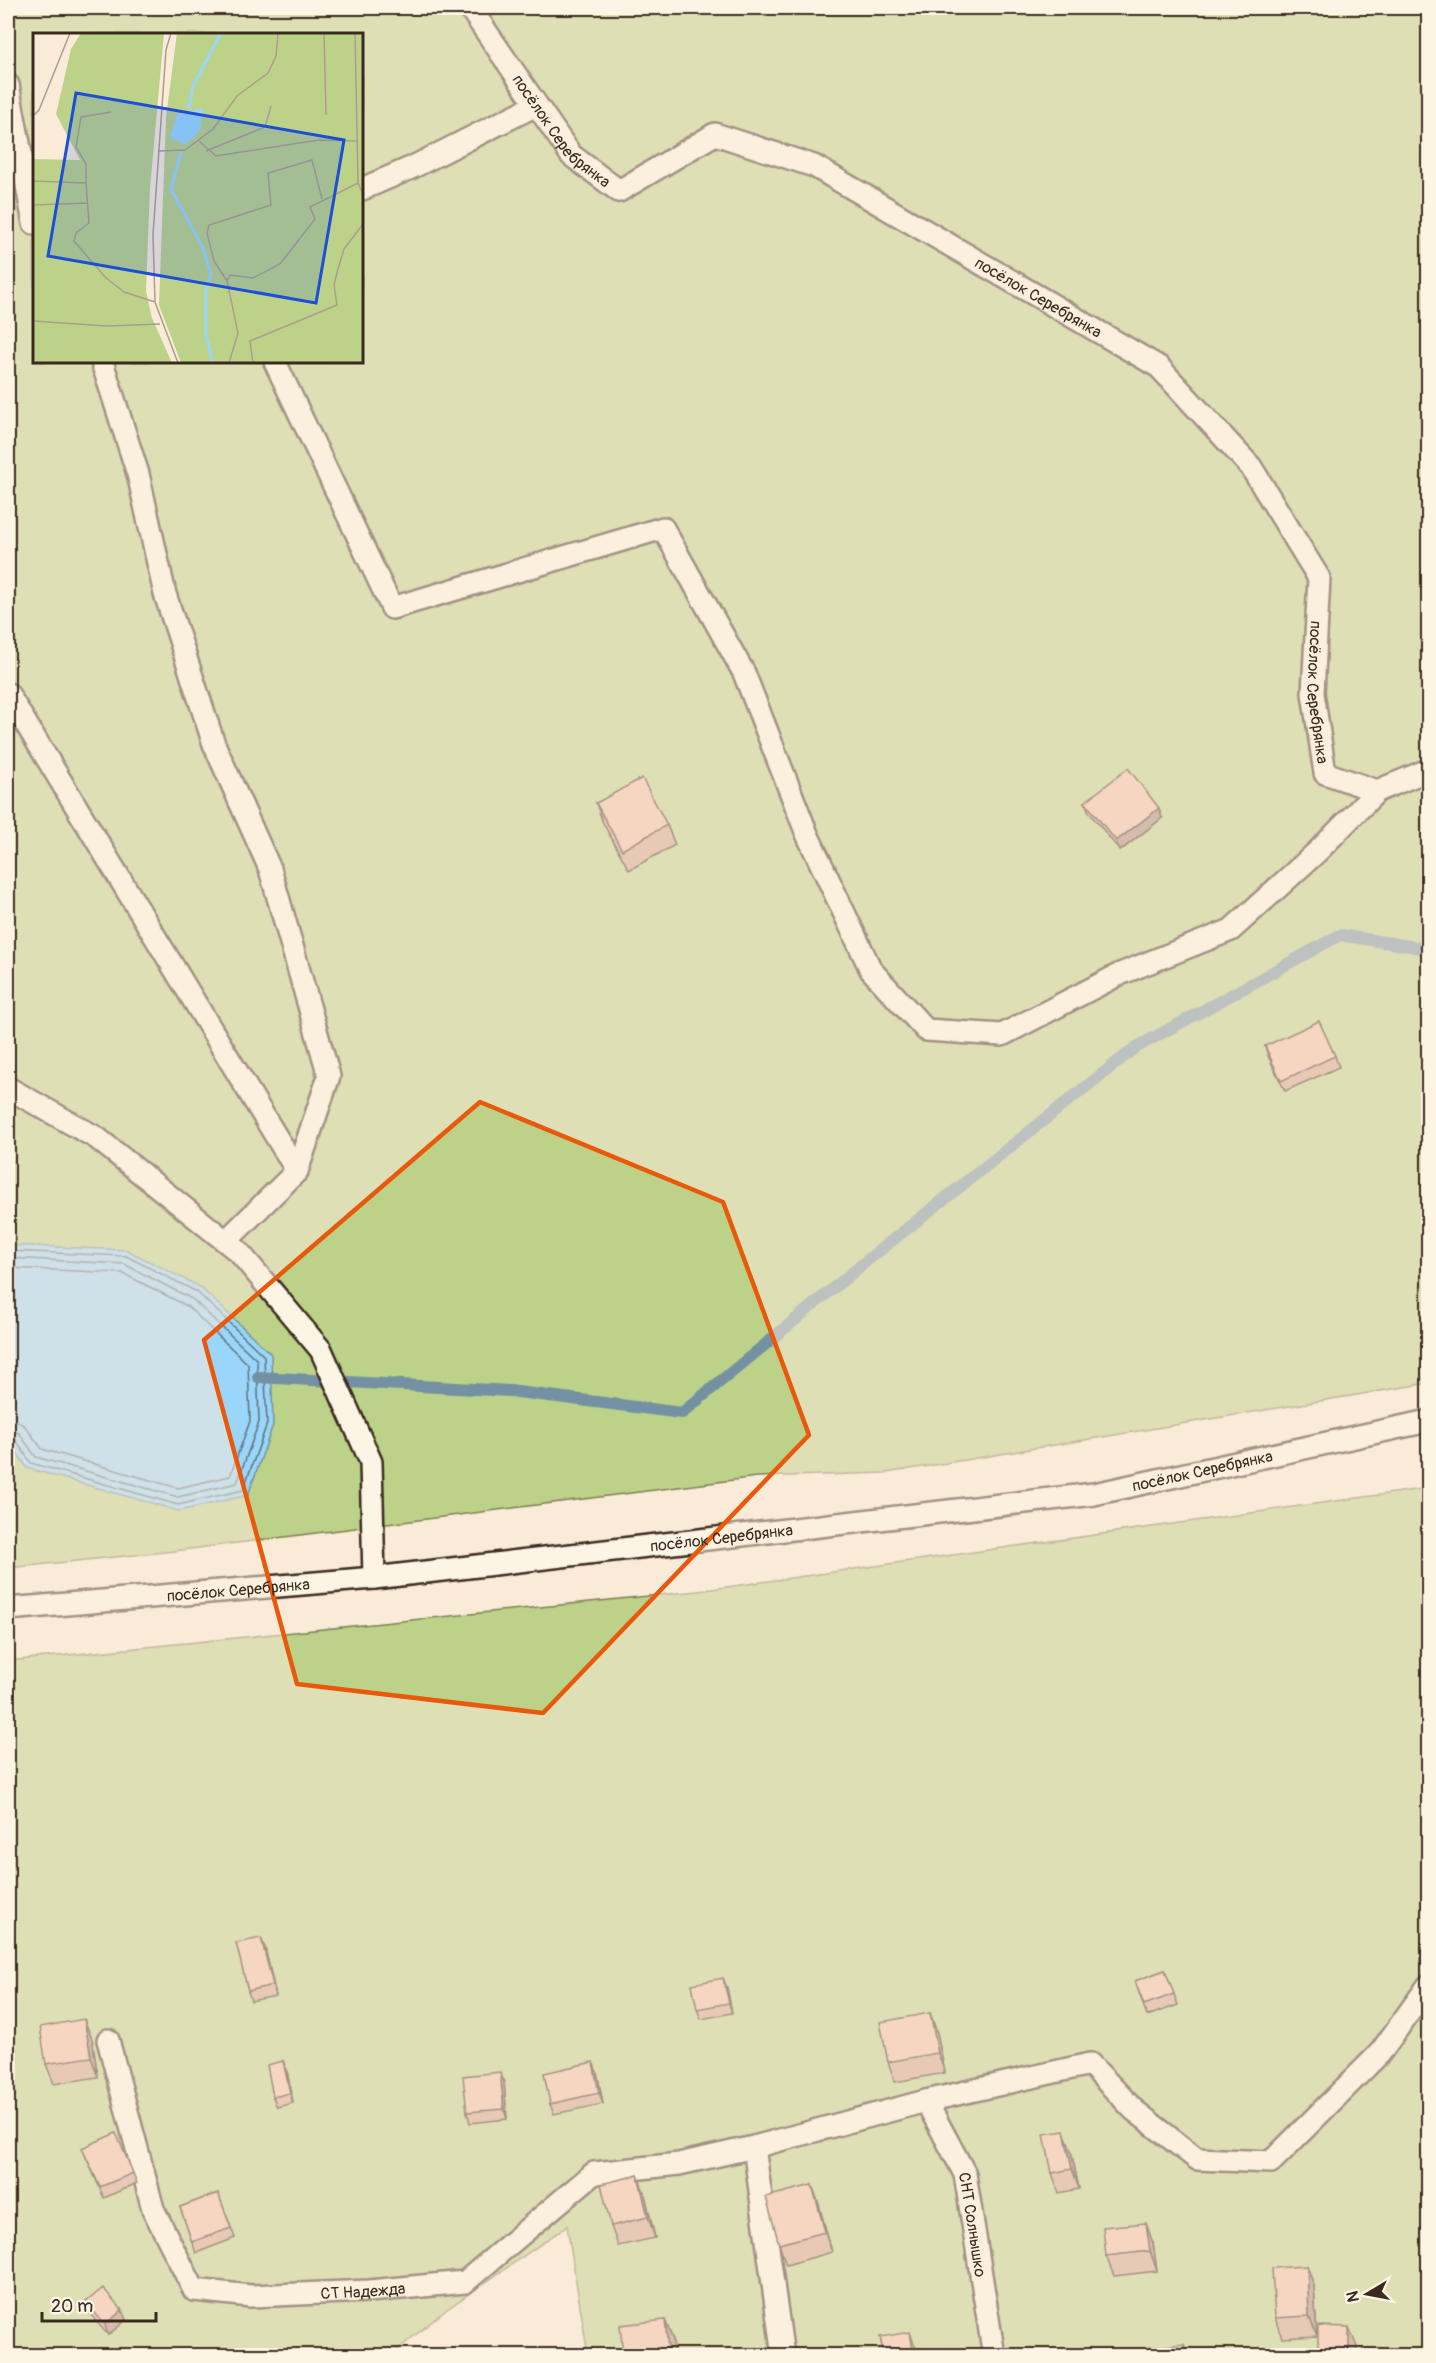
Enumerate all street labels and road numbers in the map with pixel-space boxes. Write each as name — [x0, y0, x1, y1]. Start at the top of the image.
street label: посёлок Серебрянка — [508, 71, 614, 192]
street label: посёлок Серебрянка — [971, 253, 1105, 342]
street label: посёлок Серебрянка — [1302, 620, 1332, 765]
street label: посёлок Серебрянка — [1130, 1446, 1275, 1496]
street label: посёлок Серебрянка — [649, 1520, 794, 1557]
street label: посёлок Серебрянка — [166, 1574, 311, 1607]
street label: СНТ Солнышко — [954, 2171, 990, 2279]
street label: СТ Надежда — [320, 2279, 406, 2304]

